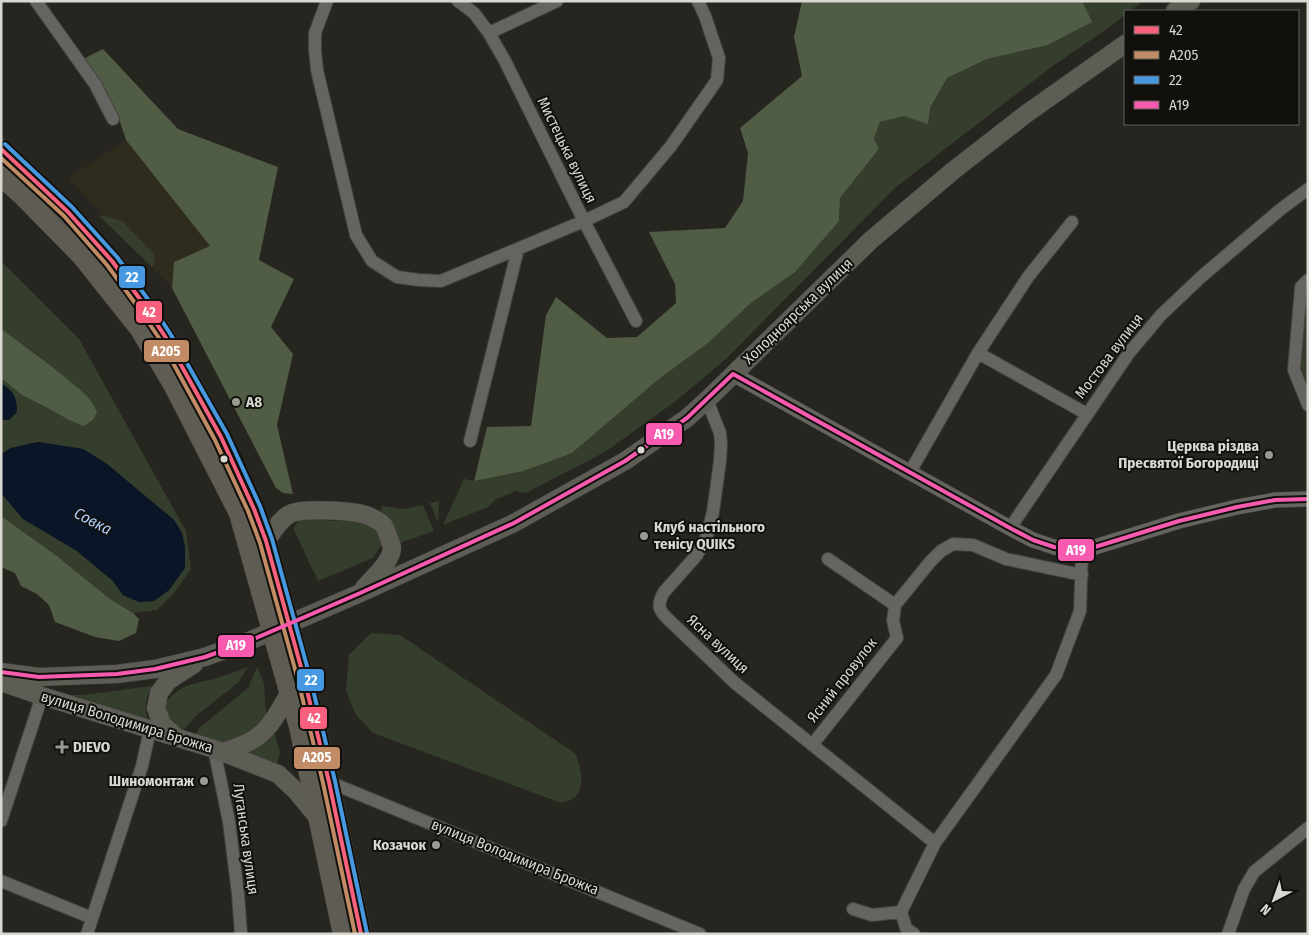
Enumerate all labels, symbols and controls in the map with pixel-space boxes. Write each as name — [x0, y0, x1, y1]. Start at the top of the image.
legend — [1124, 10, 1299, 125]
text: 42 — [1169, 21, 1183, 39]
text: А205 — [1169, 46, 1199, 64]
text: 22 — [1169, 71, 1183, 89]
street label: Мистецька вулиця — [534, 94, 600, 206]
text: А19 — [1169, 96, 1189, 114]
street label: Холодноярська вулиця — [740, 254, 856, 368]
line badge: 22 — [118, 265, 146, 289]
text: 22 — [125, 269, 139, 286]
line badge: 42 — [135, 300, 163, 324]
text: 42 — [142, 304, 156, 321]
street label: Мостова вулиця — [1071, 310, 1147, 402]
line badge: А205 — [143, 339, 190, 363]
text: А205 — [151, 343, 181, 360]
place label: А8 — [245, 393, 262, 411]
marker: А8 — [230, 396, 242, 408]
line badge: А19 — [645, 422, 683, 446]
text: А19 — [653, 426, 674, 443]
place label: Церква різдва Пресвятої Богородиці — [1118, 437, 1260, 472]
unlabelled marker — [636, 445, 646, 455]
marker: Церква різдва Пресвятої Богородиці — [1263, 449, 1275, 461]
unlabelled marker — [219, 454, 229, 464]
water label: Совка — [71, 503, 115, 539]
place label: Клуб настільного тенісу QUIKS — [654, 518, 765, 553]
marker: Клуб настільного тенісу QUIKS — [638, 530, 650, 542]
line badge: А19 — [1057, 538, 1095, 562]
text: А19 — [1065, 542, 1086, 559]
street label: Ясна вулиця — [683, 611, 753, 677]
line badge: А19 — [217, 634, 255, 658]
street label: Ясний провулок — [803, 634, 881, 726]
text: А19 — [225, 637, 246, 654]
line badge: 22 — [296, 668, 325, 692]
text: 22 — [304, 672, 318, 689]
street label: вулиця Володимира Брожка — [39, 687, 215, 757]
line badge: 42 — [299, 706, 328, 730]
text: 42 — [307, 710, 321, 727]
place label: DIEVO — [73, 738, 110, 756]
marker: DIEVO — [55, 740, 69, 754]
line badge: А205 — [293, 746, 341, 770]
text: А205 — [302, 749, 332, 766]
place label: Шиномонтаж — [109, 772, 195, 790]
marker: Шиномонтаж — [198, 775, 210, 787]
street label: Луганська вулиця — [229, 782, 263, 896]
street label: вулиця Володимира Брожка — [429, 815, 601, 899]
place label: Козачок — [373, 836, 426, 854]
marker: Козачок — [430, 839, 442, 851]
north arrow — [1249, 875, 1299, 925]
text: N — [1257, 900, 1275, 919]

